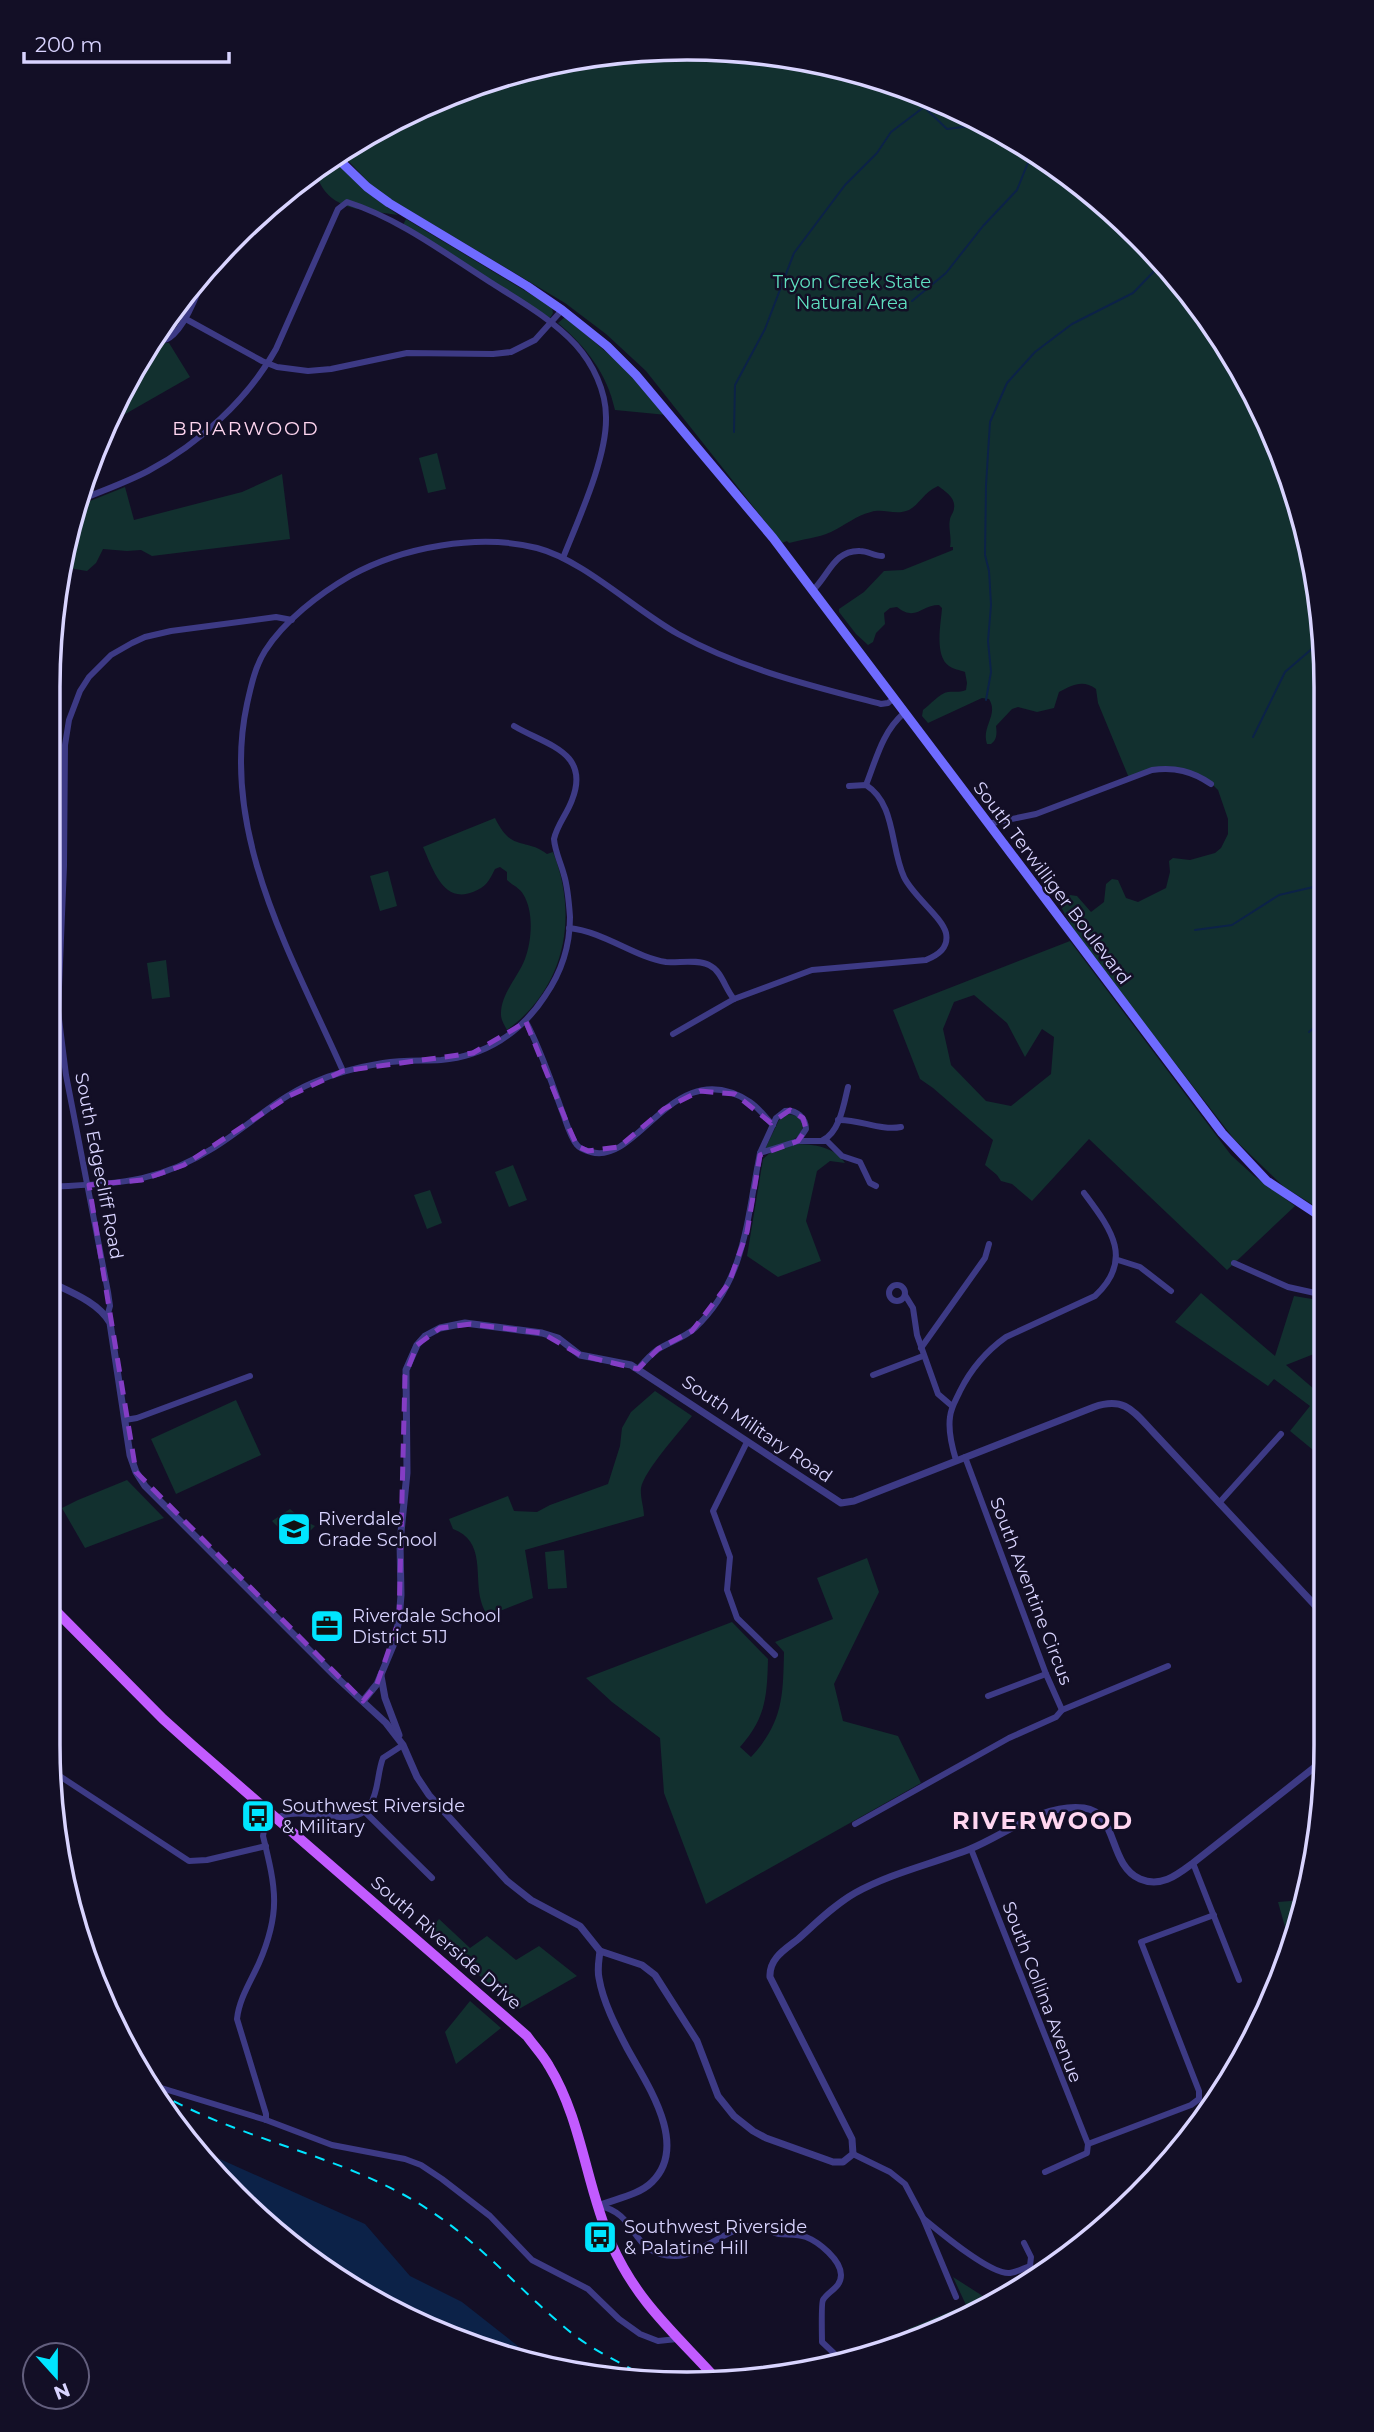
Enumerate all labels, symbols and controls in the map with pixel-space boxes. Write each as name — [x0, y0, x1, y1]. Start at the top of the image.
scale bar — [24, 21, 229, 65]
text: 200 m — [35, 32, 102, 57]
park label: Tryon Creek State Natural Area — [773, 271, 931, 314]
district label: BRIARWOOD — [172, 417, 320, 440]
street label: South Terwilliger Boulevard — [968, 777, 1136, 989]
street label: South Edgecliff Road — [70, 1071, 128, 1261]
street label: South Military Road — [678, 1371, 836, 1487]
street label: South Aventine Circus — [985, 1494, 1077, 1688]
place label: Riverdale Grade School — [318, 1508, 437, 1551]
school or university icon: Riverdale Grade School — [275, 1510, 313, 1548]
place label: Riverdale School District 51J — [352, 1605, 501, 1648]
office icon: Riverdale School District 51J — [308, 1607, 346, 1645]
place label: Southwest Riverside & Military — [282, 1795, 465, 1838]
bus stop icon: Southwest Riverside & Military — [239, 1797, 277, 1835]
district label: RIVERWOOD — [952, 1806, 1134, 1835]
street label: South Riverside Drive — [366, 1872, 526, 2015]
street label: South Collina Avenue — [997, 1898, 1087, 2086]
place label: Southwest Riverside & Palatine Hill — [624, 2216, 807, 2259]
bus stop icon: Southwest Riverside & Palatine Hill — [581, 2218, 619, 2256]
north arrow — [21, 2341, 91, 2411]
text: N — [51, 2378, 73, 2405]

